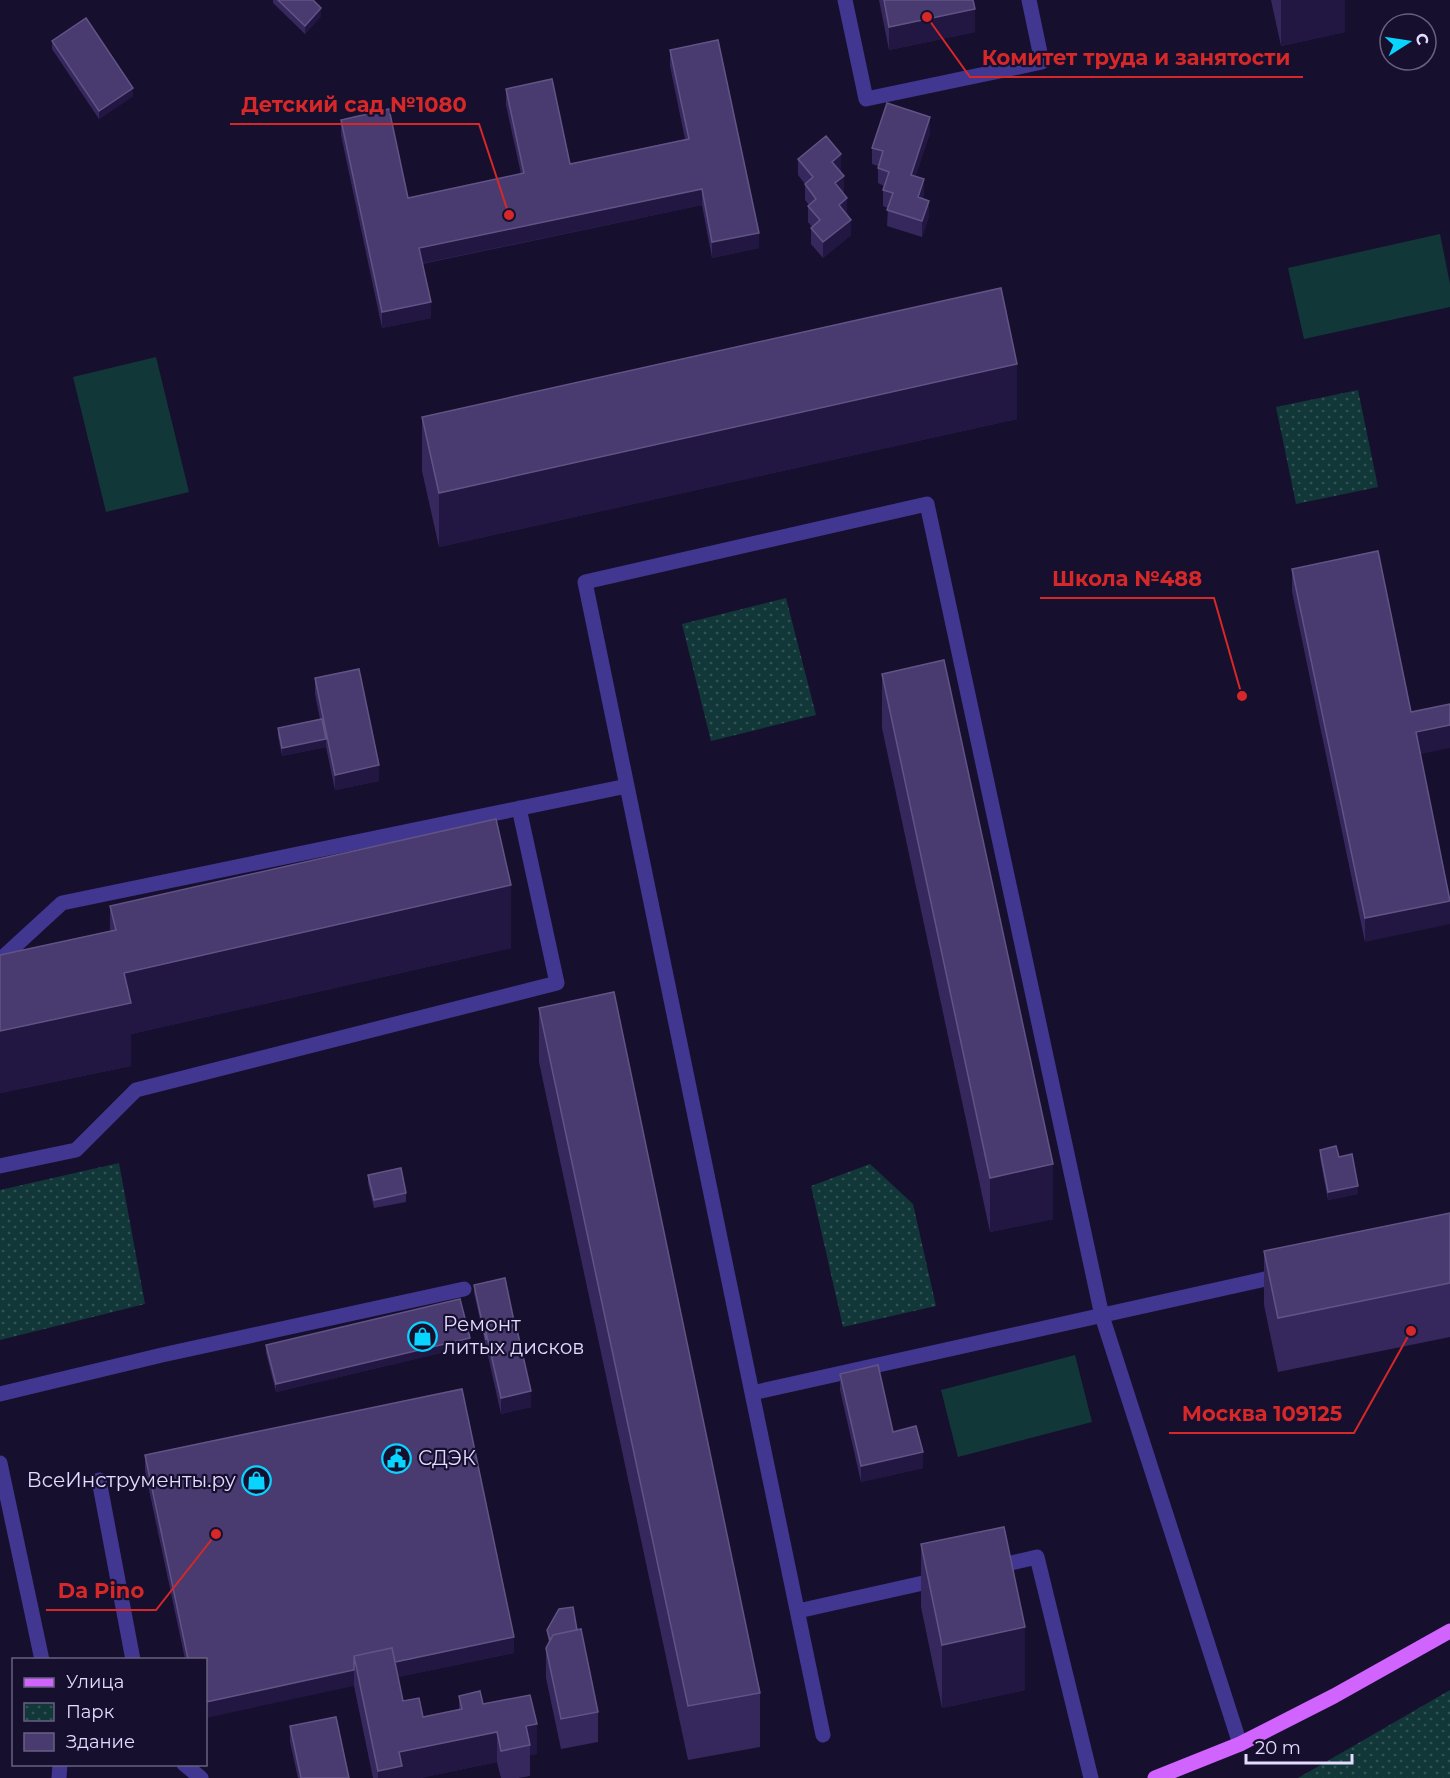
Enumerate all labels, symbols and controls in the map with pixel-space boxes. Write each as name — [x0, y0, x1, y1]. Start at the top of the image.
north arrow — [1378, 12, 1438, 72]
text: С — [1412, 31, 1433, 47]
callout: Комитет труда и занятости — [970, 38, 1303, 77]
text: Комитет труда и занятости — [982, 45, 1290, 70]
callout: Детский сад №1080 — [230, 85, 479, 124]
text: Детский сад №1080 — [241, 92, 467, 117]
callout: Школа №488 — [1040, 559, 1214, 598]
text: Школа №488 — [1052, 566, 1202, 591]
place label: Ремонт литых дисков — [443, 1312, 585, 1359]
shop icon: Ремонт литых дисков — [406, 1320, 438, 1352]
callout: Москва 109125 — [1169, 1394, 1354, 1433]
text: Москва 109125 — [1182, 1401, 1342, 1426]
public building icon: СДЭК — [381, 1442, 413, 1474]
place label: СДЭК — [418, 1446, 476, 1470]
shop icon: ВсеИнструменты.ру — [241, 1464, 273, 1496]
place label: ВсеИнструменты.ру — [27, 1468, 236, 1492]
callout: Da Pino — [46, 1571, 156, 1610]
text: Da Pino — [58, 1578, 144, 1603]
legend — [12, 1658, 207, 1766]
text: Улица — [66, 1671, 124, 1693]
text: Парк — [66, 1701, 115, 1723]
scale bar — [1246, 1727, 1352, 1765]
text: Здание — [66, 1731, 135, 1753]
text: 20 m — [1255, 1737, 1301, 1759]

